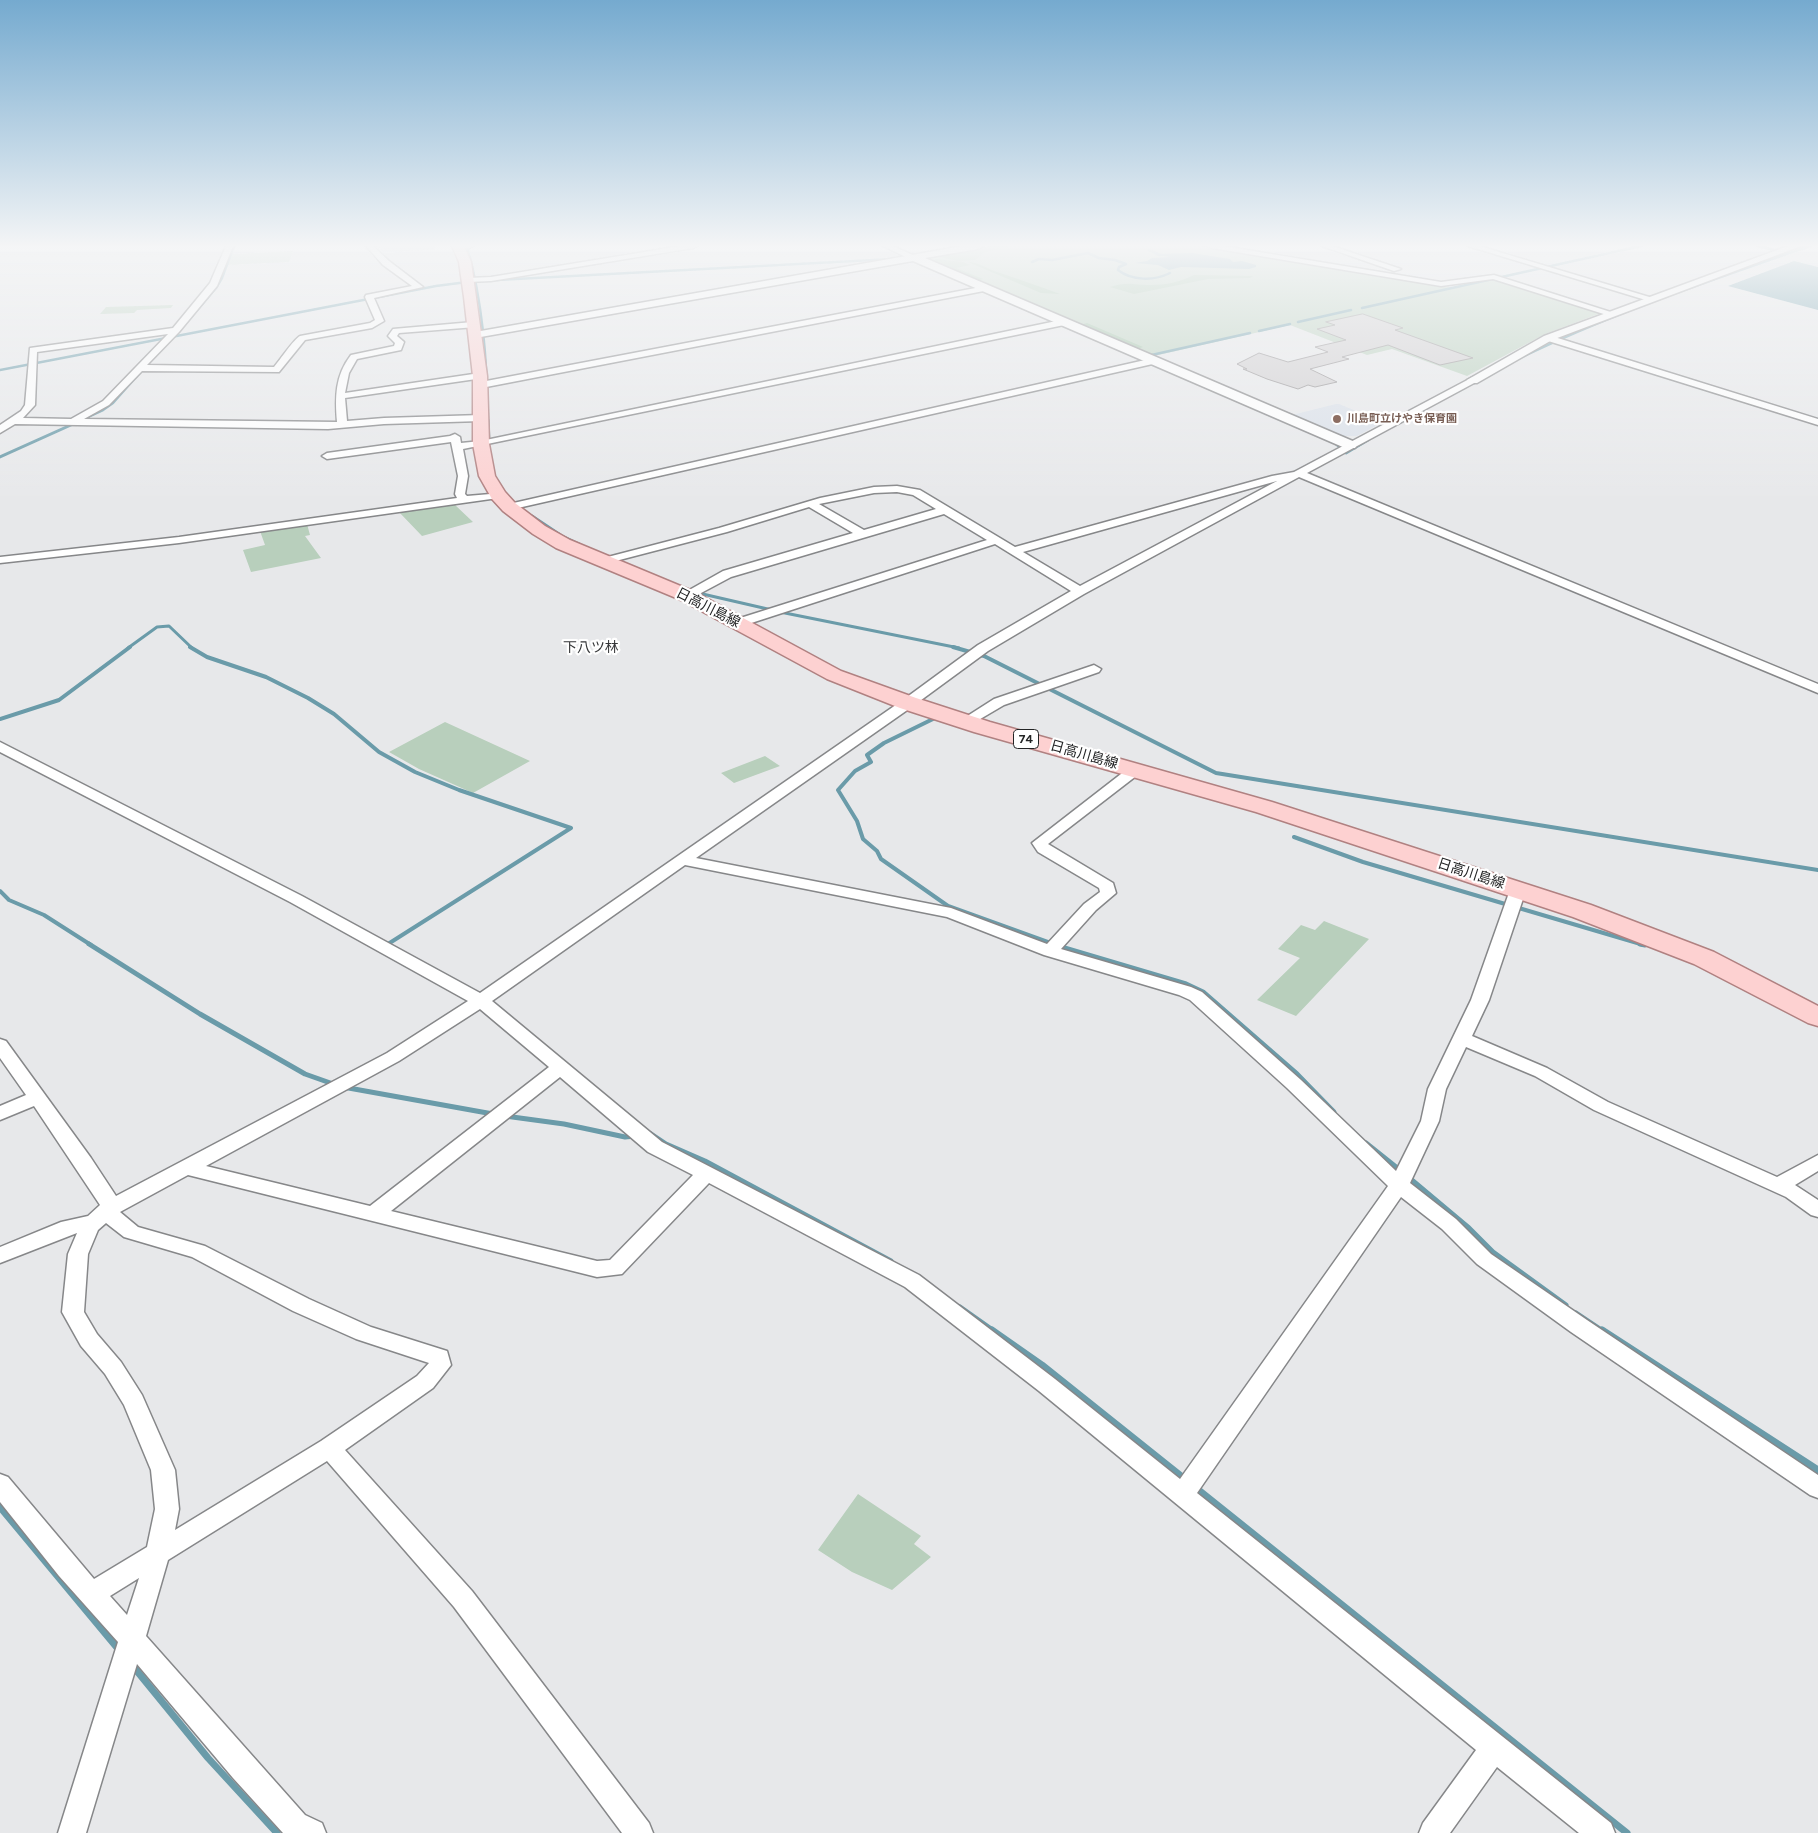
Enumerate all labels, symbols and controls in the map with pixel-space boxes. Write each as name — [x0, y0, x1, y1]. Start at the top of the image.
place label: 川島町立けやき保育園 — [1347, 412, 1457, 426]
marker: 川島町立けやき保育園 — [1331, 413, 1343, 425]
street label: 日高川島線 — [673, 585, 743, 631]
district label: 下八ツ林 — [563, 640, 619, 656]
road number: 74 — [1014, 730, 1038, 749]
street label: 日高川島線 — [1048, 737, 1120, 773]
street label: 日高川島線 — [1435, 855, 1507, 893]

